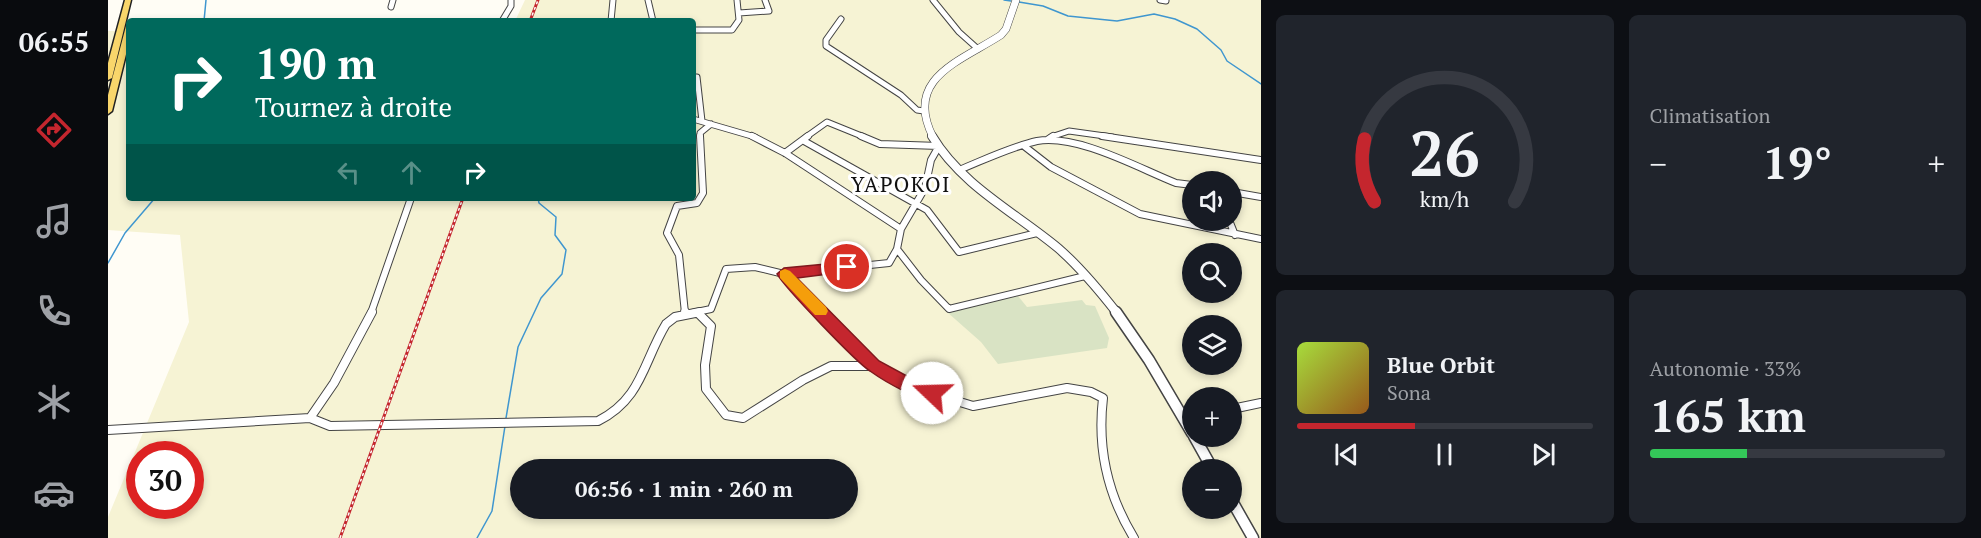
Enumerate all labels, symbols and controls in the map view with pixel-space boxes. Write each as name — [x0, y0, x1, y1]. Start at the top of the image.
text: 06:55 — [19, 24, 89, 60]
text: 190 m — [255, 35, 376, 91]
icon: right — [156, 42, 234, 120]
text: Tournez à droite — [255, 89, 452, 125]
text: Climatisation — [1650, 102, 1770, 129]
icon: directions — [33, 109, 75, 151]
text: 26 — [1409, 111, 1480, 194]
text: 19° — [1763, 132, 1832, 192]
text: − — [1650, 142, 1667, 185]
text: + — [1927, 142, 1945, 185]
icon: left — [332, 156, 365, 189]
icon: ahead — [395, 156, 428, 189]
icon: right — [458, 156, 491, 189]
district label: YAPOKOI — [851, 170, 951, 198]
map controls — [1182, 171, 1242, 519]
button: sound — [1182, 171, 1242, 231]
text: km/h — [1420, 185, 1470, 213]
icon: music — [33, 200, 75, 242]
pin — [821, 241, 872, 292]
button: search — [1182, 243, 1242, 303]
icon: arrive — [830, 250, 863, 283]
icon: phone — [33, 290, 75, 332]
button: layers — [1182, 315, 1242, 375]
text: Blue Orbit — [1387, 350, 1495, 379]
text: Autonomie · 33% — [1650, 355, 1801, 382]
position arrow — [900, 361, 964, 425]
text: Sona — [1387, 379, 1431, 406]
icon: climate — [33, 381, 75, 423]
text: 165 km — [1650, 385, 1806, 445]
button: + — [1182, 387, 1242, 447]
icon: previous — [1330, 438, 1363, 471]
icon: pause — [1428, 438, 1461, 471]
icon: next — [1527, 438, 1560, 471]
speed limit sign: 30 — [126, 441, 204, 519]
button: − — [1182, 459, 1242, 519]
icon: car — [33, 472, 75, 514]
text: 06:56 · 1 min · 260 m — [575, 474, 793, 503]

